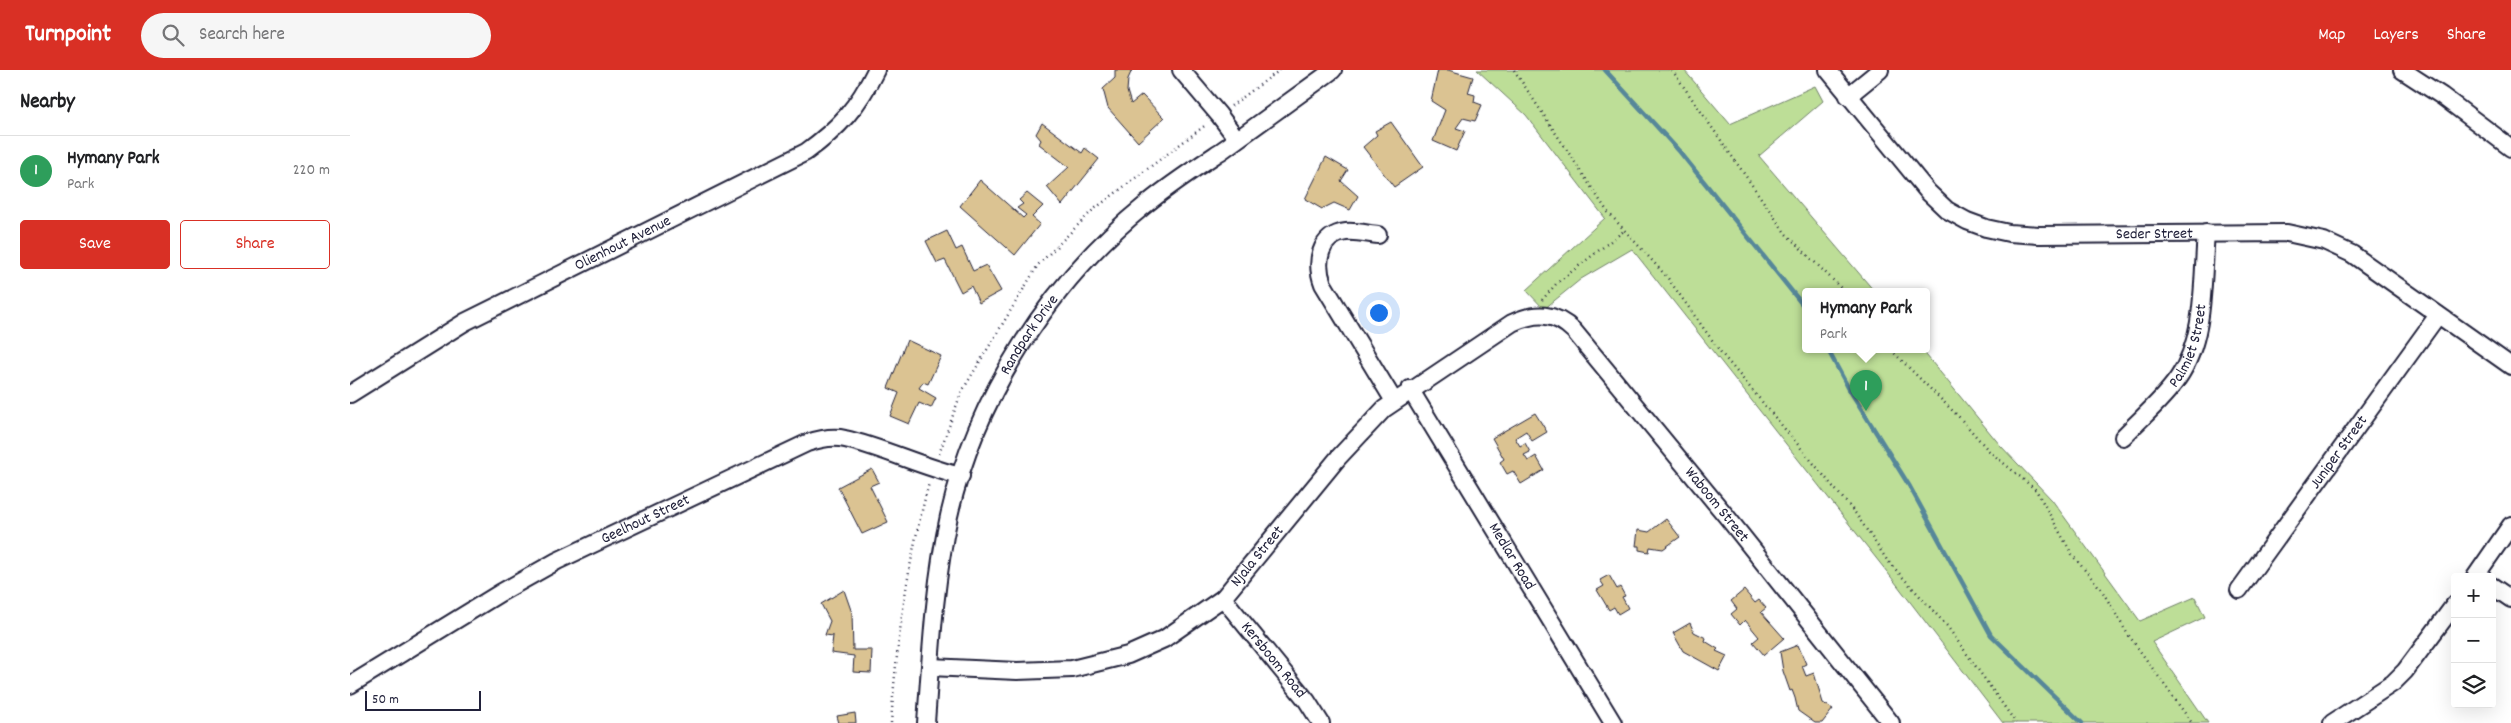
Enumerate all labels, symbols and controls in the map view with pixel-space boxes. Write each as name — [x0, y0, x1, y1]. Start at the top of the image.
search box — [141, 13, 491, 58]
text: Turnpoint — [25, 18, 111, 52]
icon: search — [159, 21, 187, 49]
text: Search here — [199, 22, 285, 49]
text: Map — [2318, 23, 2345, 48]
text: Layers — [2373, 23, 2419, 48]
text: Share — [2447, 23, 2486, 48]
text: Nearby — [20, 88, 75, 118]
text: Hymany Park — [67, 146, 160, 173]
text: 1 — [34, 159, 38, 182]
text: 220 m — [293, 159, 330, 182]
text: Park — [67, 173, 94, 196]
street label: Olienhout Avenue — [571, 210, 675, 277]
button: Save — [20, 220, 170, 269]
button: Share — [180, 220, 330, 269]
street label: Seder Street — [2116, 222, 2193, 246]
popup — [1802, 288, 1930, 353]
street label: Randpark Drive — [994, 290, 1064, 379]
text: Hymany Park — [1820, 296, 1912, 323]
your location — [1366, 300, 1392, 326]
street label: Palmiet Street — [2163, 303, 2213, 393]
text: Park — [1820, 323, 1847, 346]
pin: 1 — [1850, 370, 1882, 411]
street label: Juniper Street — [2304, 411, 2373, 494]
street label: Waboom Street — [1679, 462, 1755, 547]
street label: Geelhout Street — [597, 488, 694, 550]
street label: Medlar Road — [1483, 519, 1541, 594]
street label: Njala Street — [1225, 521, 1289, 592]
map controls — [2451, 573, 2496, 708]
button: + — [2451, 573, 2496, 618]
street label: Kersboom Road — [1235, 617, 1312, 703]
button: − — [2451, 618, 2496, 663]
button: layers — [2451, 663, 2496, 708]
scale bar — [365, 688, 481, 711]
text: 50 m — [372, 690, 399, 710]

